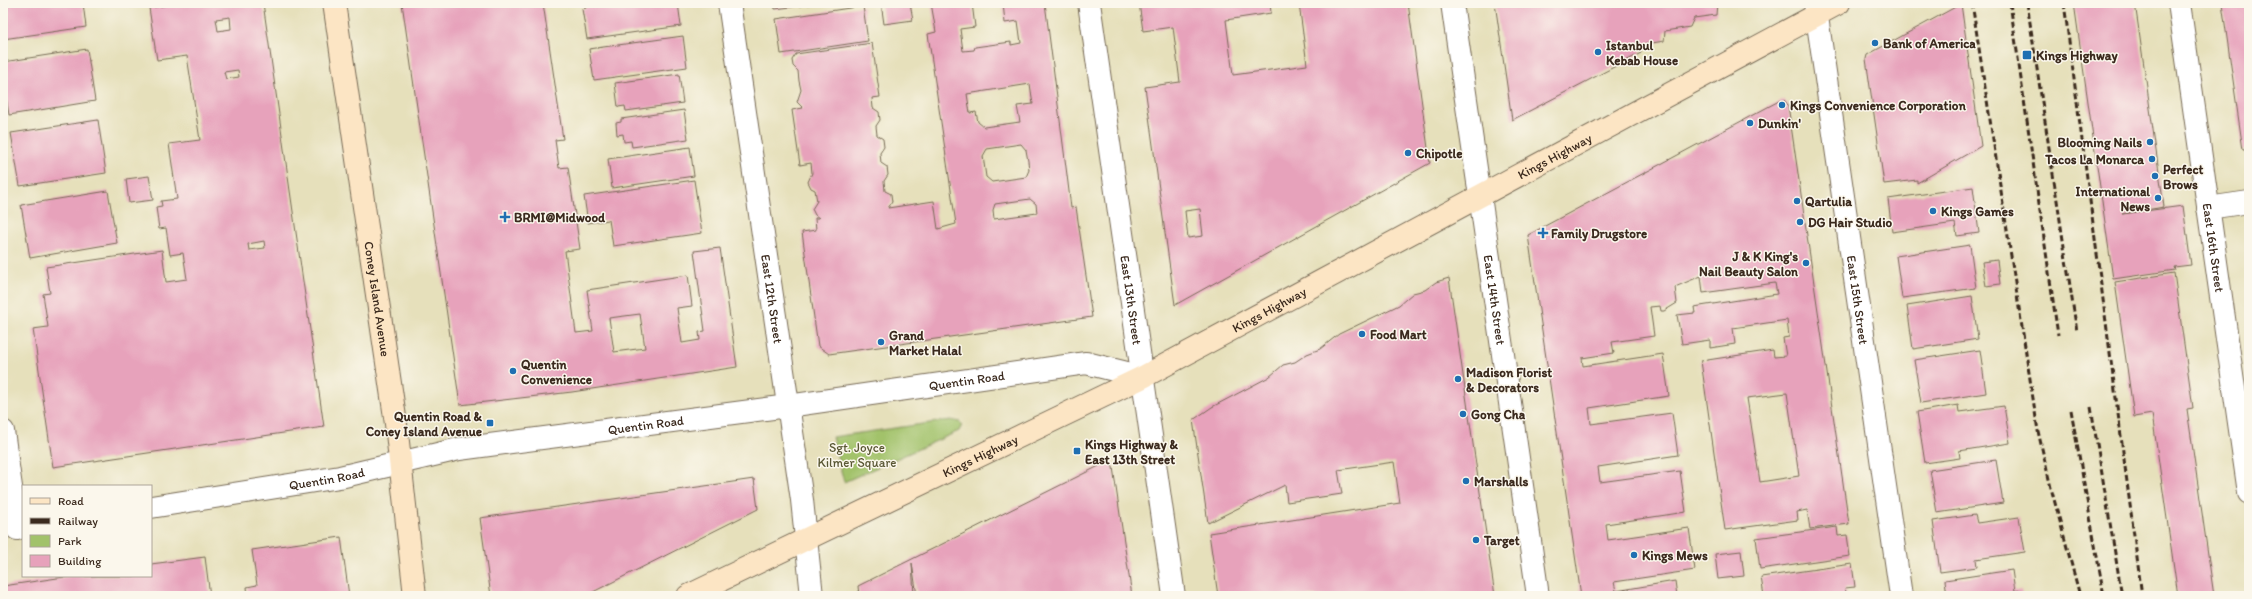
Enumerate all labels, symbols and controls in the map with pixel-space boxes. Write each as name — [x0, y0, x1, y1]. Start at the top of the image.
place label: Bank of America — [1883, 36, 1976, 51]
place label: Istanbul Kebab House — [1606, 38, 1678, 68]
marker: Bank of America — [1870, 38, 1880, 48]
marker: Istanbul Kebab House — [1593, 47, 1603, 57]
place label: Kings Highway — [2036, 48, 2119, 64]
marker: Kings Highway — [2021, 49, 2033, 61]
place label: Kings Convenience Corporation — [1790, 98, 1966, 114]
marker: Kings Convenience Corporation — [1777, 100, 1787, 110]
place label: Dunkin' — [1758, 116, 1801, 131]
marker: Dunkin' — [1745, 118, 1755, 128]
street label: Kings Highway — [1515, 130, 1594, 182]
place label: Blooming Nails — [2058, 135, 2142, 151]
marker: Blooming Nails — [2145, 137, 2155, 147]
place label: Chipotle — [1416, 146, 1463, 162]
marker: Chipotle — [1403, 148, 1413, 158]
place label: Tacos La Monarca — [2044, 152, 2144, 167]
marker: Tacos La Monarca — [2147, 154, 2157, 164]
place label: Perfect Brows — [2163, 162, 2204, 192]
marker: Perfect Brows — [2150, 171, 2160, 181]
place label: International News — [2076, 184, 2150, 214]
marker: International News — [2153, 193, 2163, 203]
place label: Qartulia — [1805, 194, 1852, 209]
marker: Qartulia — [1792, 196, 1802, 206]
street label: East 16th Street — [2200, 202, 2227, 293]
place label: Kings Games — [1941, 204, 2014, 220]
marker: Kings Games — [1928, 206, 1938, 216]
place label: BRMI@Midwood — [514, 210, 606, 225]
marker: BRMI@Midwood — [499, 211, 511, 223]
place label: DG Hair Studio — [1808, 215, 1892, 230]
marker: DG Hair Studio — [1795, 217, 1805, 227]
place label: Family Drugstore — [1551, 226, 1647, 242]
marker: Family Drugstore — [1538, 228, 1548, 238]
street label: Coney Island Avenue — [361, 240, 393, 358]
place label: J & K King's Nail Beauty Salon — [1699, 249, 1799, 280]
street label: East 12th Street — [758, 253, 786, 345]
street label: East 13th Street — [1117, 254, 1145, 346]
street label: East 14th Street — [1481, 254, 1509, 346]
street label: East 15th Street — [1844, 254, 1871, 346]
marker: J & K King's Nail Beauty Salon — [1801, 258, 1811, 268]
street label: Kings Highway — [1230, 284, 1309, 336]
place label: Food Mart — [1370, 327, 1427, 342]
place label: Grand Market Halal — [889, 328, 962, 358]
marker: Food Mart — [1357, 329, 1367, 339]
marker: Grand Market Halal — [876, 337, 886, 347]
place label: Quentin Convenience — [521, 357, 592, 387]
place label: Madison Florist & Decorators — [1466, 365, 1552, 395]
marker: Quentin Convenience — [508, 366, 518, 376]
street label: Quentin Road — [928, 368, 1006, 394]
marker: Madison Florist & Decorators — [1453, 374, 1463, 384]
place label: Gong Cha — [1471, 407, 1526, 423]
place label: Quentin Road & Coney Island Avenue — [366, 409, 483, 440]
marker: Gong Cha — [1458, 409, 1468, 419]
street label: Quentin Road — [607, 413, 685, 437]
marker: Quentin Road & Coney Island Avenue — [485, 418, 495, 428]
street label: Kings Highway — [940, 431, 1020, 480]
place label: Kings Highway & East 13th Street — [1085, 437, 1179, 467]
park label: Sgt. Joyce Kilmer Square — [817, 440, 897, 470]
marker: Kings Highway & East 13th Street — [1072, 446, 1082, 456]
street label: Quentin Road — [288, 464, 366, 493]
place label: Marshalls — [1474, 474, 1529, 489]
marker: Marshalls — [1461, 476, 1471, 486]
legend — [22, 485, 152, 577]
text: Road — [58, 494, 84, 508]
text: Railway — [58, 514, 98, 528]
place label: Target — [1483, 533, 1520, 549]
text: Park — [58, 534, 82, 548]
marker: Target — [1471, 535, 1481, 545]
place label: Kings Mews — [1642, 548, 1708, 564]
marker: Kings Mews — [1629, 550, 1639, 560]
text: Building — [58, 554, 102, 568]

